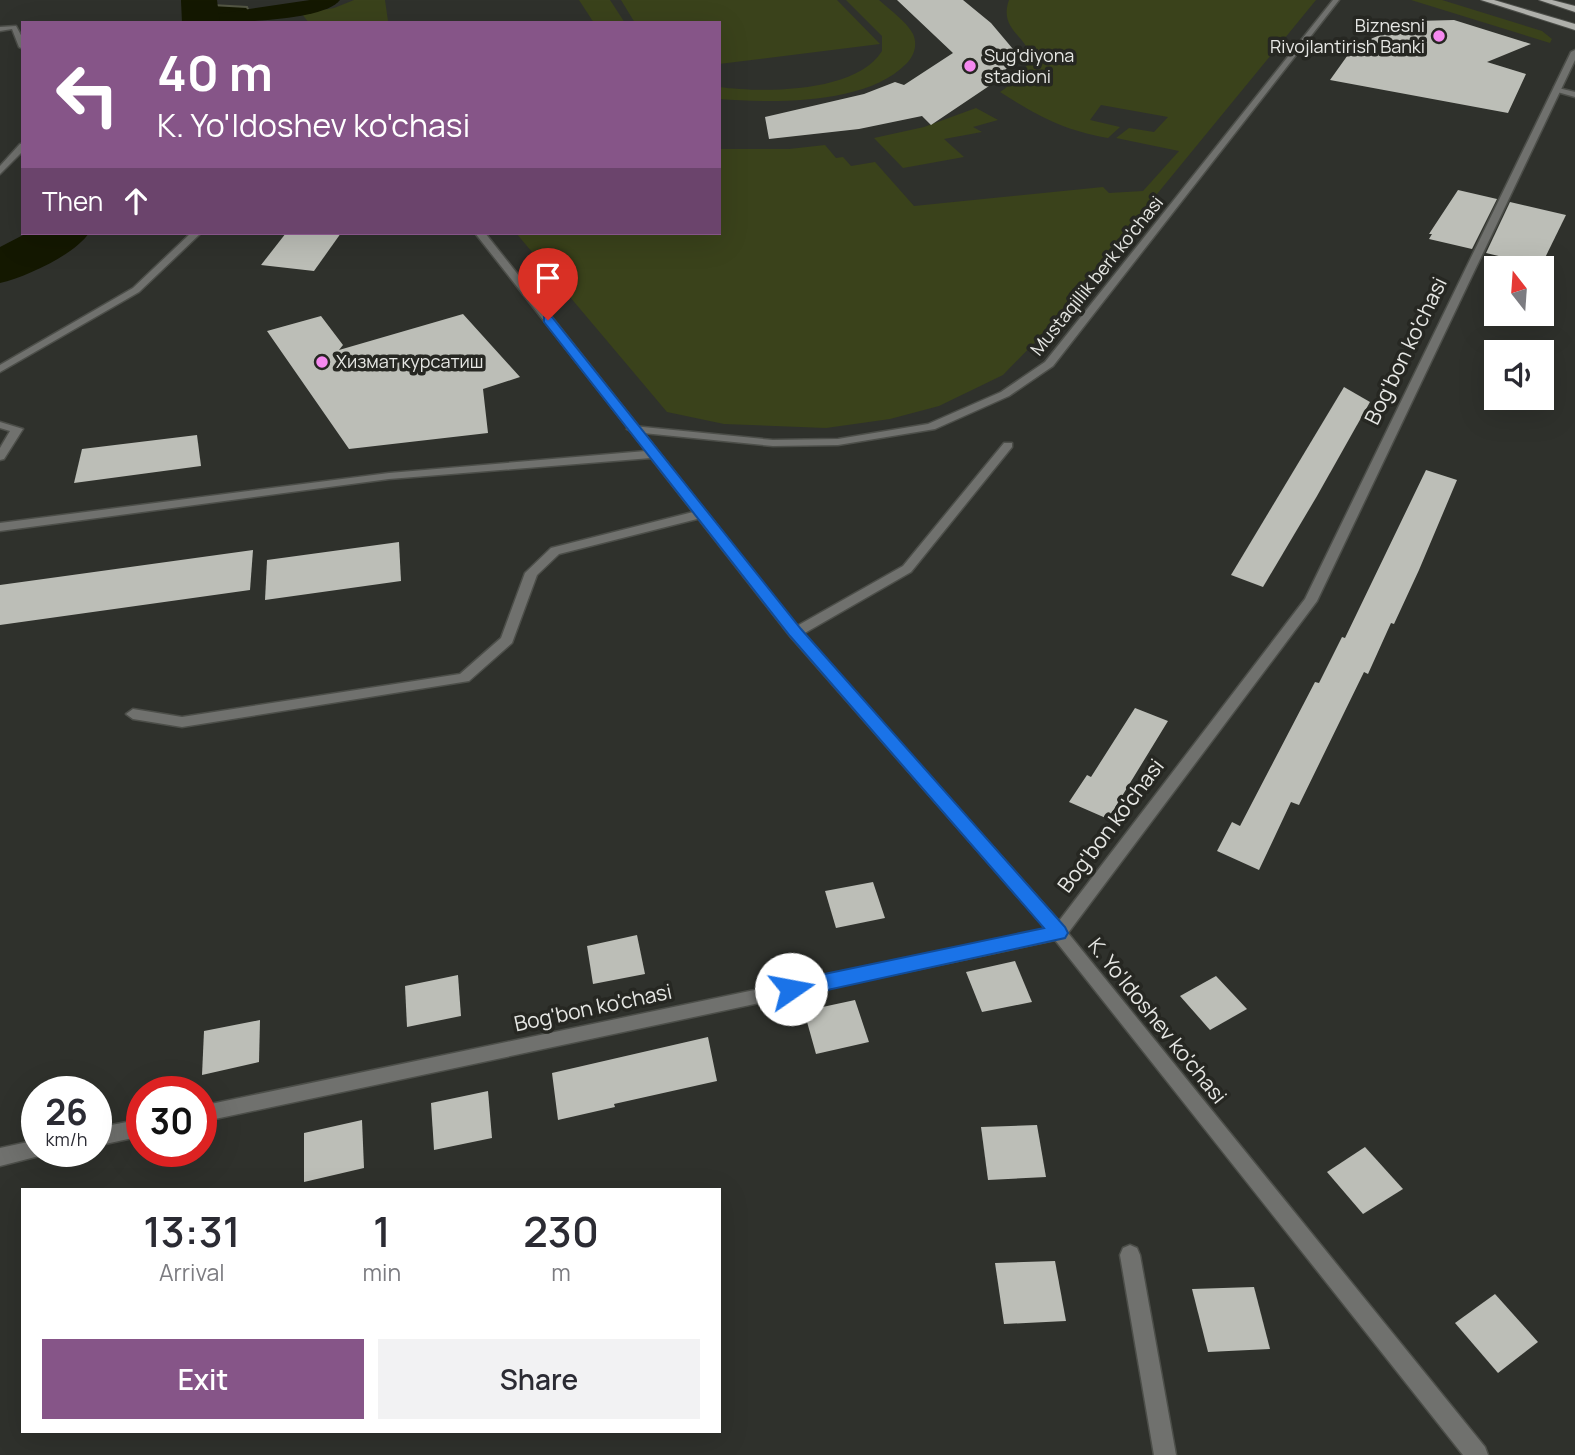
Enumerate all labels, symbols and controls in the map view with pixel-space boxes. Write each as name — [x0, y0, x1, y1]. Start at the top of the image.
place label: Biznesni Rivojlantirish Banki — [1270, 13, 1425, 58]
marker: Biznesni Rivojlantirish Banki — [1431, 28, 1447, 44]
text: 40 m — [157, 39, 273, 106]
place label: Sug'diyona stadioni — [984, 43, 1074, 88]
icon: left — [42, 49, 133, 140]
marker: Sug'diyona stadioni — [962, 58, 978, 74]
text: K. Yo'ldoshev ko'chasi — [157, 103, 470, 147]
icon: ahead — [117, 182, 155, 220]
text: Then — [42, 183, 103, 219]
street label: Mustaqillik berk ko'chasi — [1024, 191, 1168, 360]
pin — [518, 248, 578, 320]
north arrow — [1484, 256, 1554, 326]
map controls — [1484, 256, 1554, 410]
icon: arrive — [529, 259, 567, 297]
street label: Bog'bon ko'chasi — [1357, 272, 1453, 429]
button: sound — [1484, 340, 1554, 410]
place label: Хизмат курсатиш — [336, 349, 483, 373]
marker: Хизмат курсатиш — [314, 354, 330, 370]
street label: Bog'bon ko'chasi — [1051, 753, 1170, 898]
street label: K. Yo'ldoshev ko'chasi — [1082, 932, 1233, 1109]
position arrow — [754, 952, 828, 1026]
street label: Bog'bon ko'chasi — [511, 977, 674, 1037]
speed limit sign: 30 — [126, 1076, 217, 1167]
text: 26 — [45, 1088, 88, 1136]
text: km/h — [46, 1127, 87, 1151]
text: 13:31 — [143, 1202, 240, 1260]
text: 1 — [373, 1202, 391, 1260]
text: 230 — [523, 1202, 599, 1260]
text: Arrival — [159, 1256, 225, 1288]
text: min — [363, 1256, 401, 1288]
text: m — [551, 1256, 571, 1288]
button: Exit — [42, 1339, 364, 1419]
button: Share — [378, 1339, 700, 1419]

